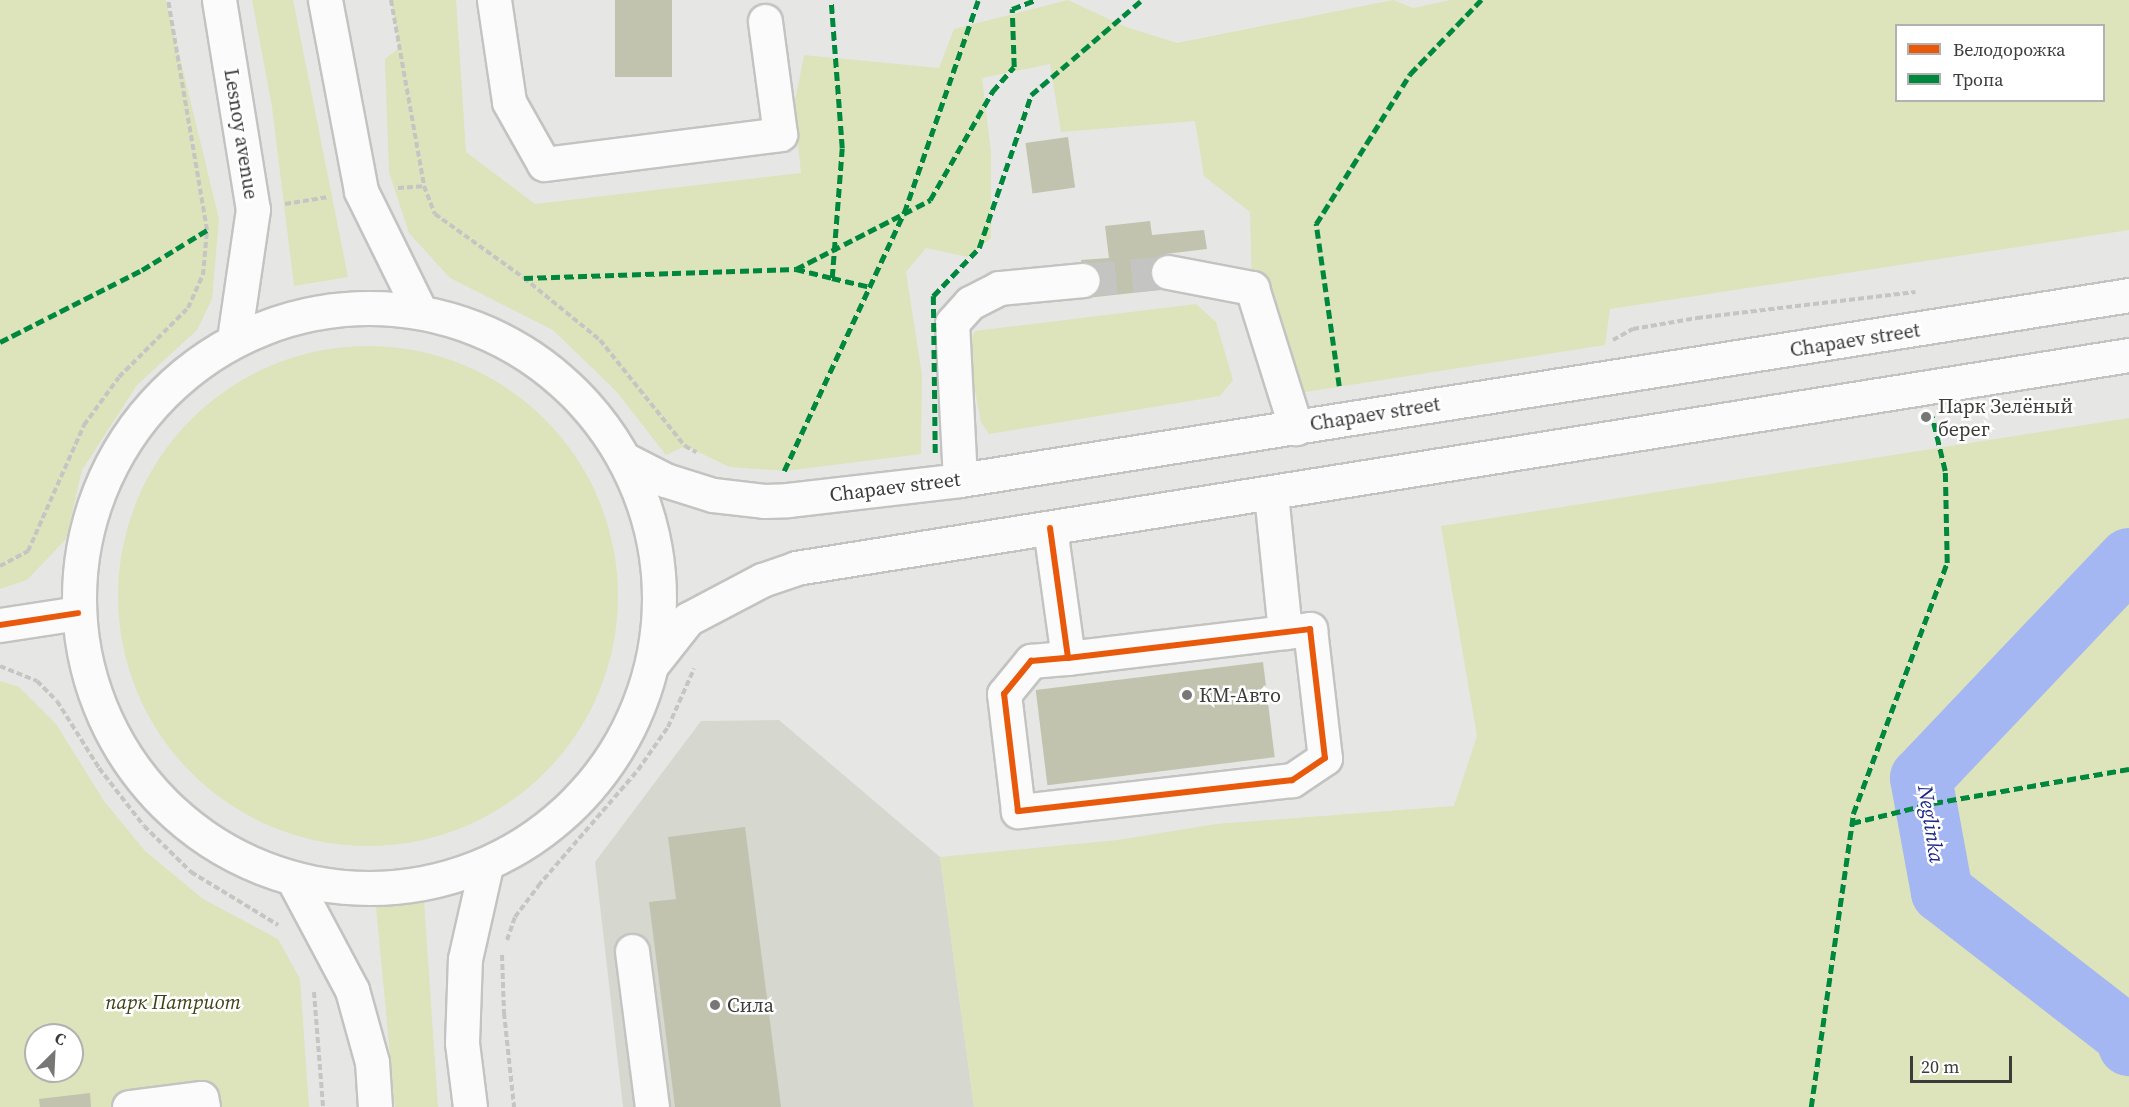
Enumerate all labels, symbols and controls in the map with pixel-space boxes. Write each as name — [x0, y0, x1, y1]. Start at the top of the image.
legend — [1895, 24, 2105, 102]
text: Велодорожка — [1953, 37, 2065, 62]
street label: Lesnoy avenue — [219, 67, 263, 201]
text: Тропа — [1953, 67, 2003, 92]
street label: Chapaev street — [1788, 318, 1922, 362]
street label: Chapaev street — [1308, 392, 1442, 436]
place label: Парк Зелёный берег — [1938, 394, 2073, 441]
marker: Парк Зелёный берег — [1919, 410, 1933, 424]
street label: Chapaev street — [828, 467, 962, 507]
place label: КМ-Авто — [1199, 683, 1281, 707]
marker: КМ-Авто — [1180, 688, 1194, 702]
water label: Neglinka — [1912, 783, 1950, 865]
park label: парк Патриот — [105, 990, 241, 1014]
place label: Сила — [727, 993, 774, 1017]
marker: Сила — [708, 998, 722, 1012]
north arrow — [24, 1023, 84, 1083]
text: С — [51, 1026, 70, 1050]
scale bar — [1913, 1044, 2015, 1082]
text: 20 m — [1921, 1054, 1959, 1079]

